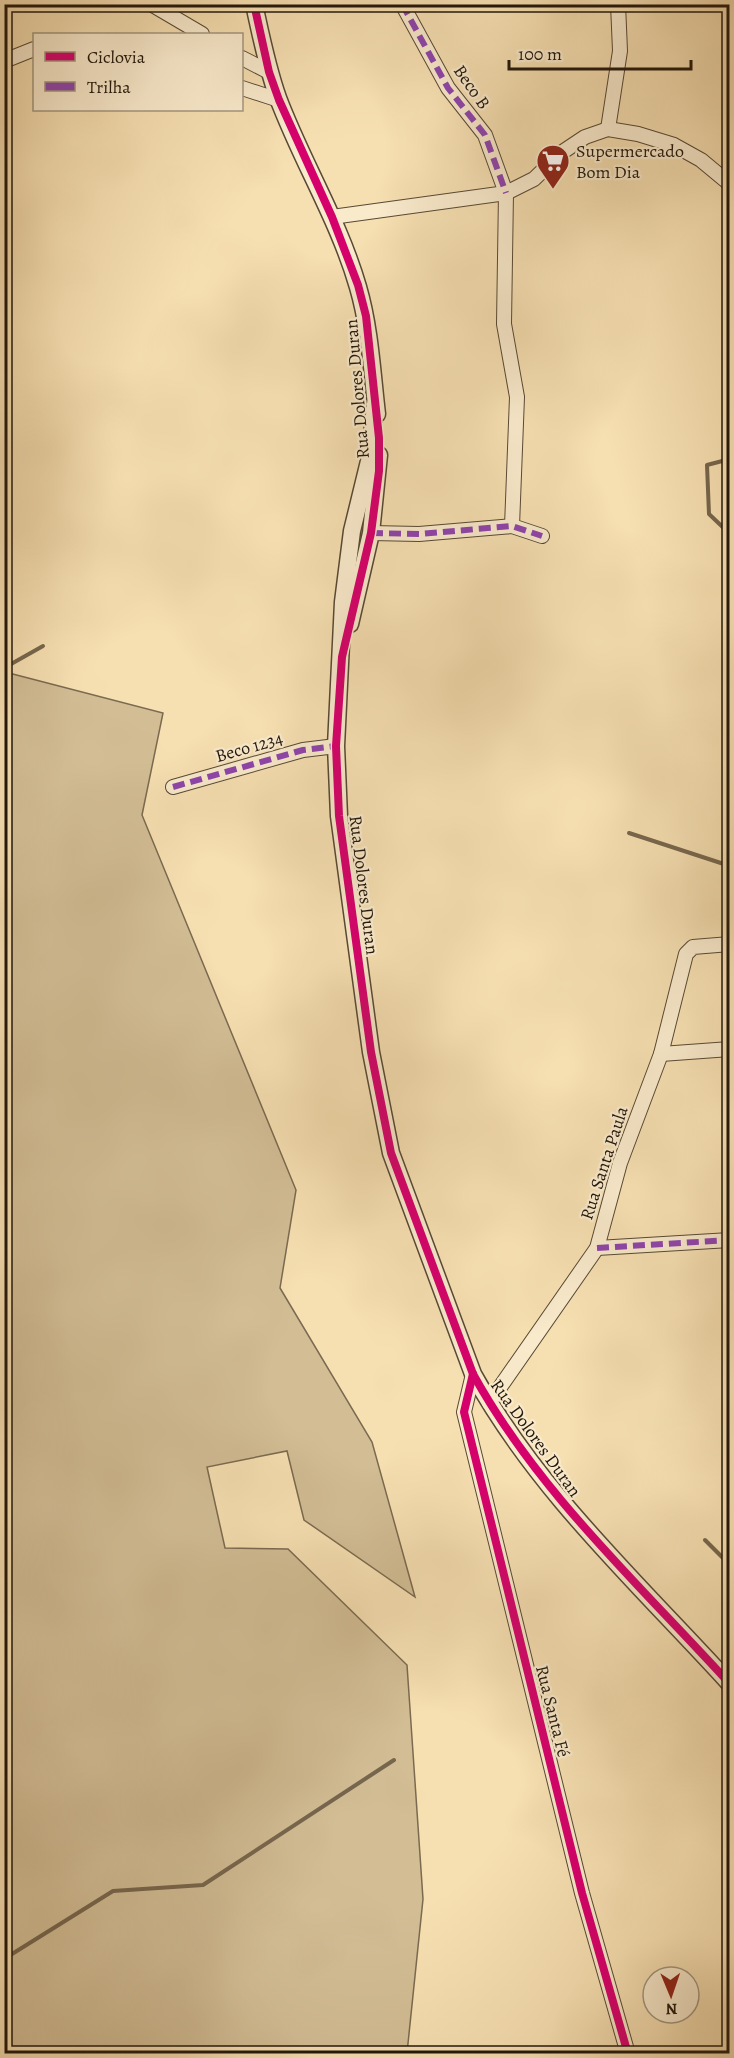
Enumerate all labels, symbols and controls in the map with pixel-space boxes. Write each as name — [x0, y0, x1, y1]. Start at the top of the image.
legend — [33, 33, 243, 111]
scale bar — [509, 33, 690, 71]
text: 100 m — [518, 42, 562, 66]
text: Ciclovia — [87, 45, 146, 69]
street label: Beco B — [448, 60, 496, 114]
text: Trilha — [87, 75, 131, 99]
place label: Supermercado Bom Dia — [576, 139, 684, 184]
supermarket icon: Supermercado Bom Dia — [535, 143, 571, 190]
street label: Rua Dolores Duran — [339, 318, 375, 460]
street label: Beco 1234 — [213, 726, 285, 768]
street label: Rua Dolores Duran — [344, 814, 384, 956]
street label: Rua Santa Paula — [574, 1103, 634, 1223]
street label: Rua Dolores Duran — [485, 1374, 587, 1502]
street label: Rua Santa Fé — [530, 1663, 576, 1759]
north arrow — [641, 1965, 701, 2025]
text: N — [665, 1998, 678, 2020]

